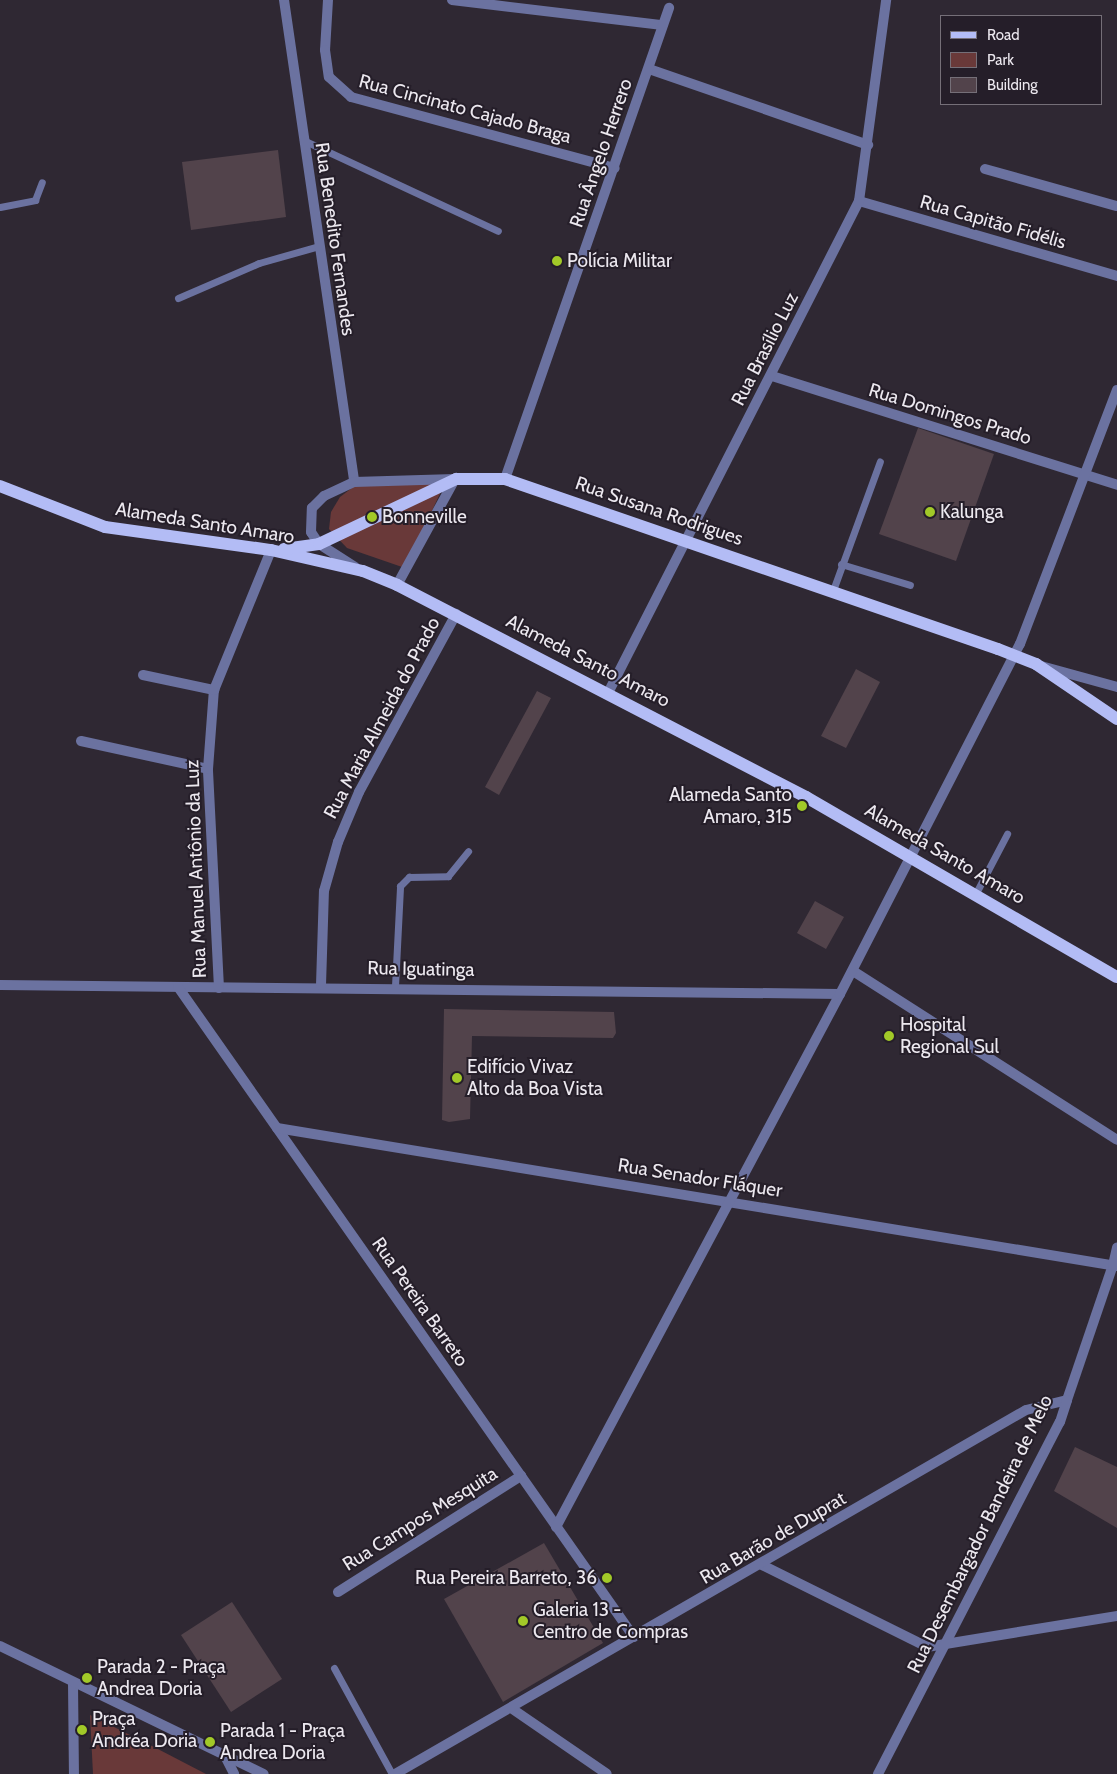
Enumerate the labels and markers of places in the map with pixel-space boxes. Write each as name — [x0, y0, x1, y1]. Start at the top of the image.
place label: Polícia Militar — [567, 250, 672, 272]
marker: Polícia Militar — [551, 255, 563, 267]
place label: Kalunga — [940, 501, 1004, 523]
place label: Bonneville — [382, 506, 467, 528]
marker: Kalunga — [924, 506, 936, 518]
marker: Bonneville — [366, 511, 378, 523]
place label: Alameda Santo Amaro, 315 — [669, 784, 792, 828]
marker: Alameda Santo Amaro, 315 — [796, 800, 808, 812]
place label: Hospital Regional Sul — [900, 1014, 999, 1058]
marker: Hospital Regional Sul — [882, 1029, 896, 1043]
place label: Edifício Vivaz Alto da Boa Vista — [467, 1056, 603, 1100]
marker: Edifício Vivaz Alto da Boa Vista — [451, 1072, 463, 1084]
place label: Rua Pereira Barreto, 36 — [415, 1567, 597, 1589]
marker: Rua Pereira Barreto, 36 — [601, 1572, 613, 1584]
place label: Galeria 13 - Centro de Compras — [533, 1599, 688, 1643]
marker: Galeria 13 - Centro de Compras — [517, 1615, 529, 1627]
place label: Parada 2 - Praça Andrea Doria — [97, 1656, 226, 1700]
marker: Parada 2 - Praça Andrea Doria — [81, 1672, 93, 1684]
place label: Praça Andréa Doria — [92, 1708, 197, 1752]
place label: Parada 1 - Praça Andrea Doria — [220, 1720, 345, 1764]
marker: Praça Andréa Doria — [76, 1724, 88, 1736]
marker: Parada 1 - Praça Andrea Doria — [204, 1736, 216, 1748]

